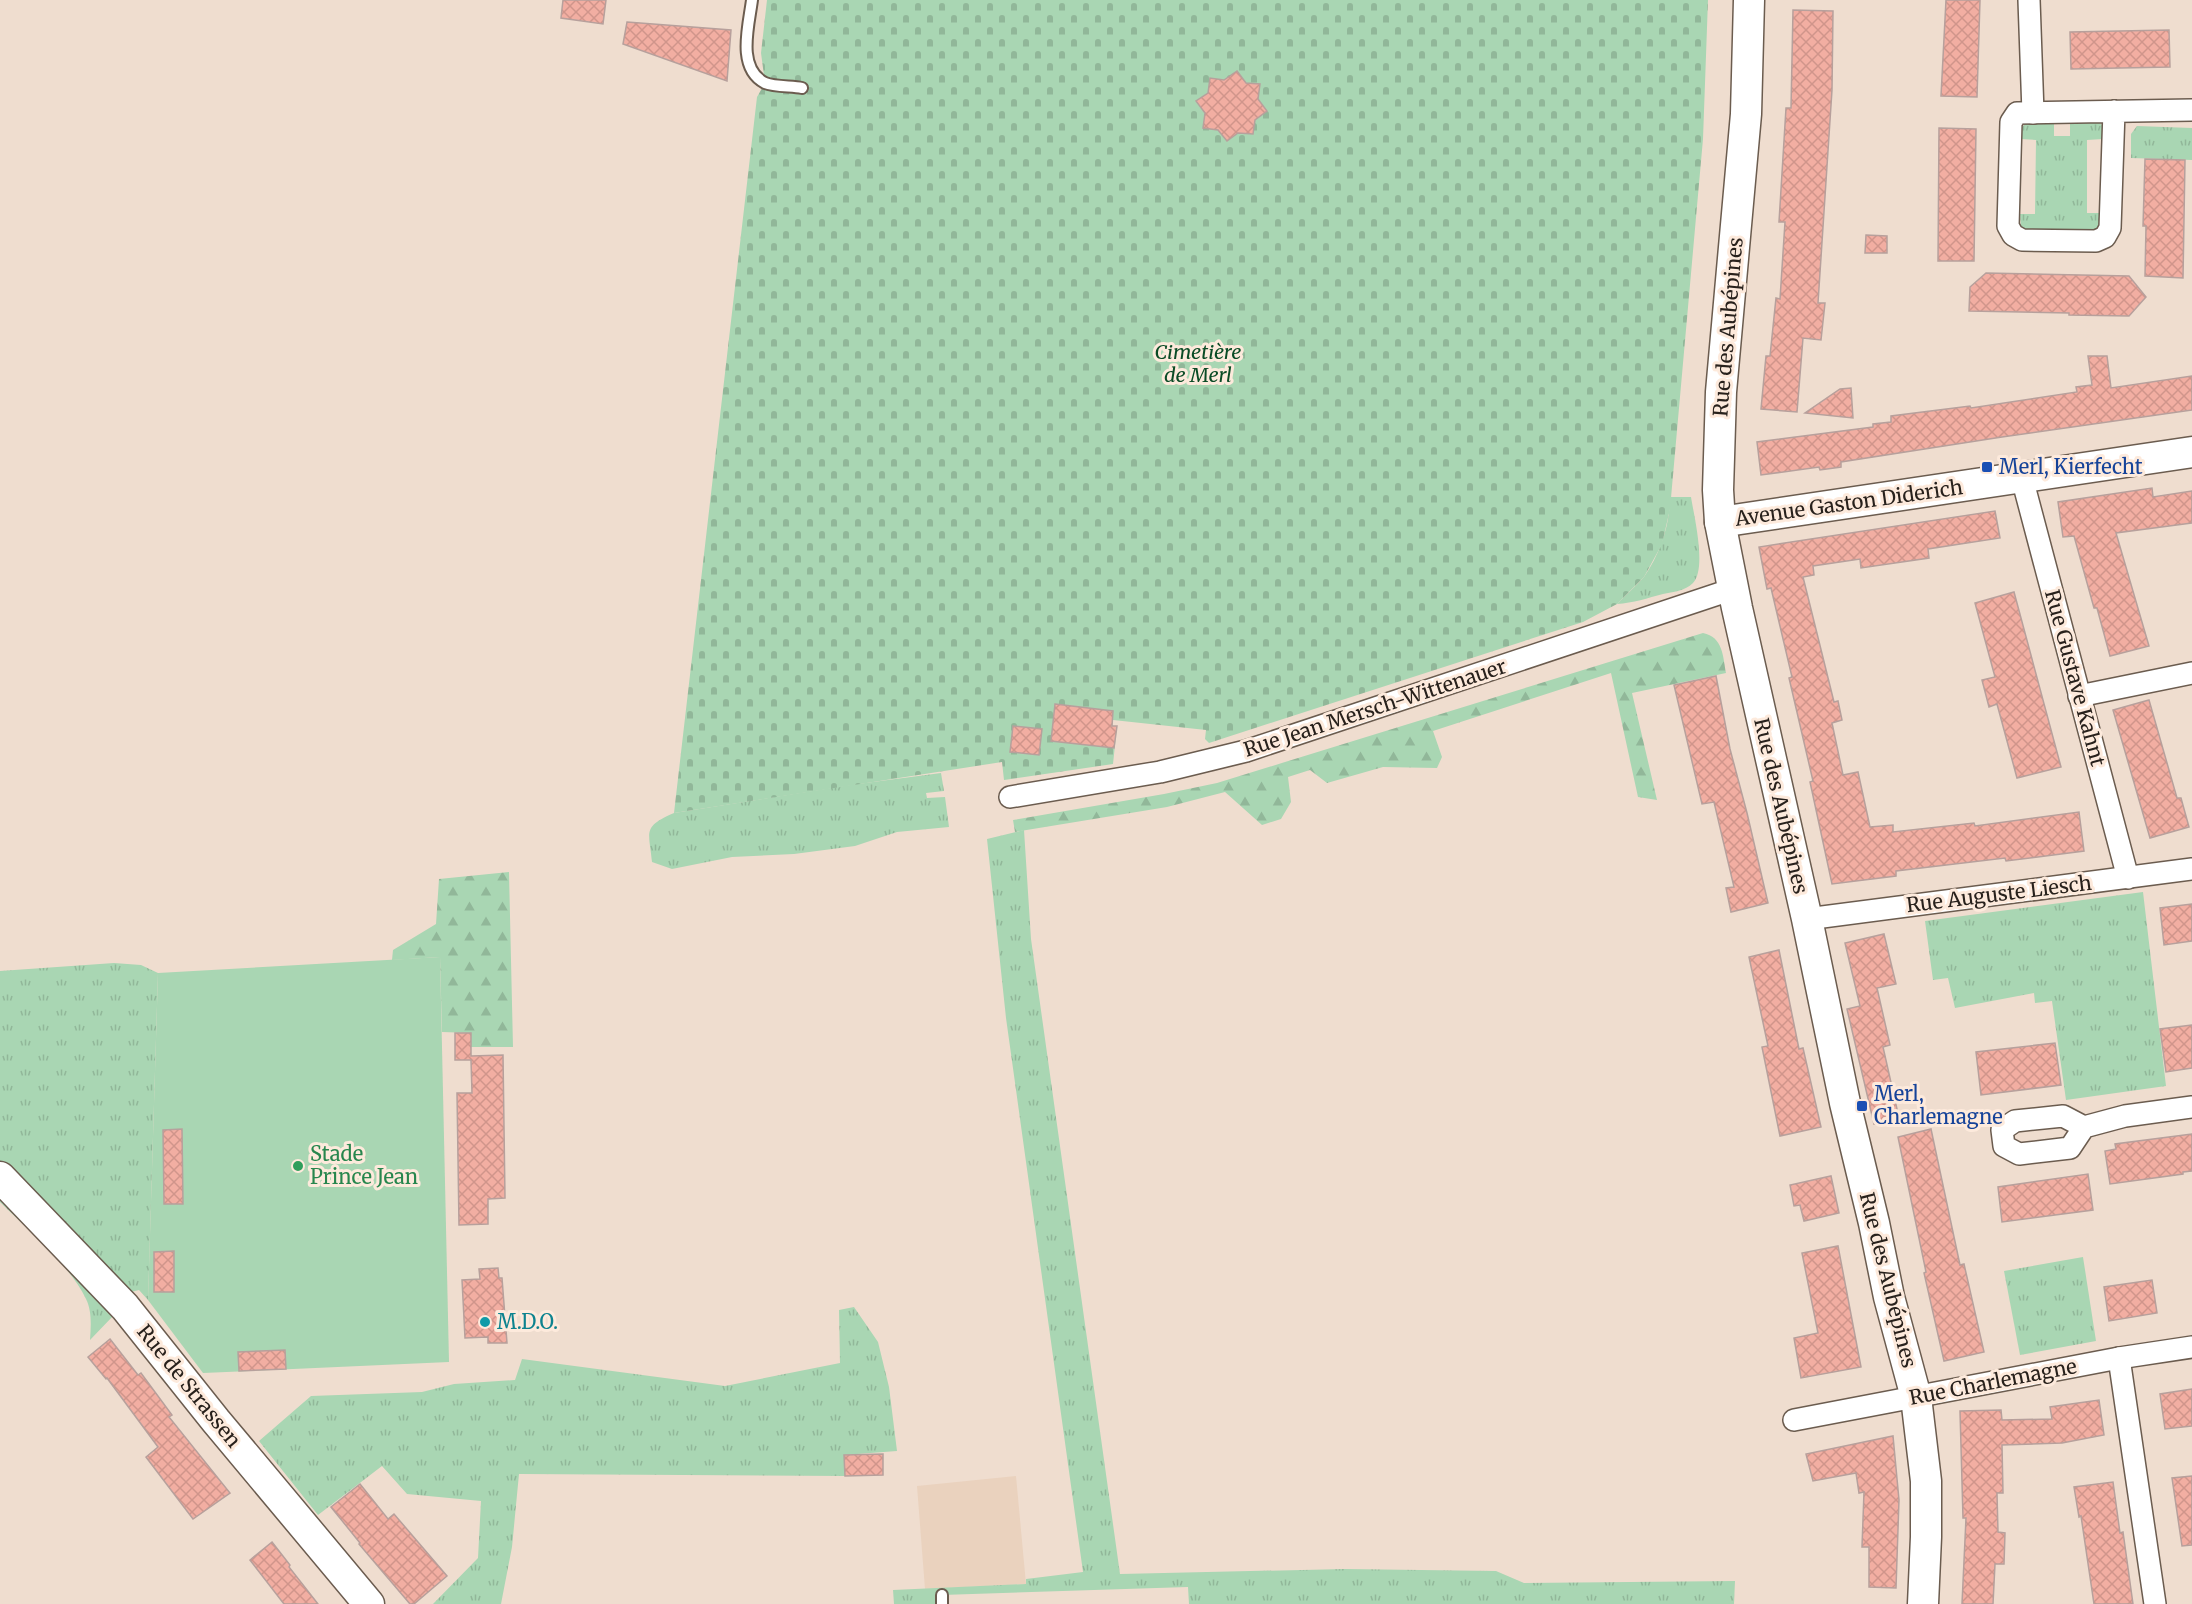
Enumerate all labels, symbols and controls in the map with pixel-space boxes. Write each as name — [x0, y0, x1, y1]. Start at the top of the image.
street label: Rue des Aubépines — [1707, 236, 1748, 418]
park label: Cimetière de Merl — [1154, 339, 1242, 387]
place label: Merl, Kierfecht — [1999, 454, 2143, 479]
marker: Merl, Kierfecht — [1980, 460, 1994, 474]
street label: Avenue Gaston Diderich — [1733, 474, 1964, 531]
street label: Rue Gustave Kahnt — [2040, 587, 2111, 769]
street label: Rue Jean Mersch-Wittenauer — [1240, 653, 1509, 762]
street label: Rue des Aubépines — [1749, 715, 1814, 896]
street label: Rue Auguste Liesch — [1905, 870, 2093, 917]
place label: Merl, Charlemagne — [1874, 1081, 2003, 1129]
marker: Merl, Charlemagne — [1855, 1099, 1869, 1113]
place label: Stade Prince Jean — [310, 1141, 418, 1189]
marker: Stade Prince Jean — [291, 1159, 305, 1173]
street label: Rue des Aubépines — [1855, 1190, 1922, 1370]
place label: M.D.O. — [497, 1309, 558, 1334]
marker: M.D.O. — [478, 1315, 492, 1329]
street label: Rue de Strassen — [132, 1319, 247, 1452]
street label: Rue Charlemagne — [1907, 1353, 2079, 1410]

